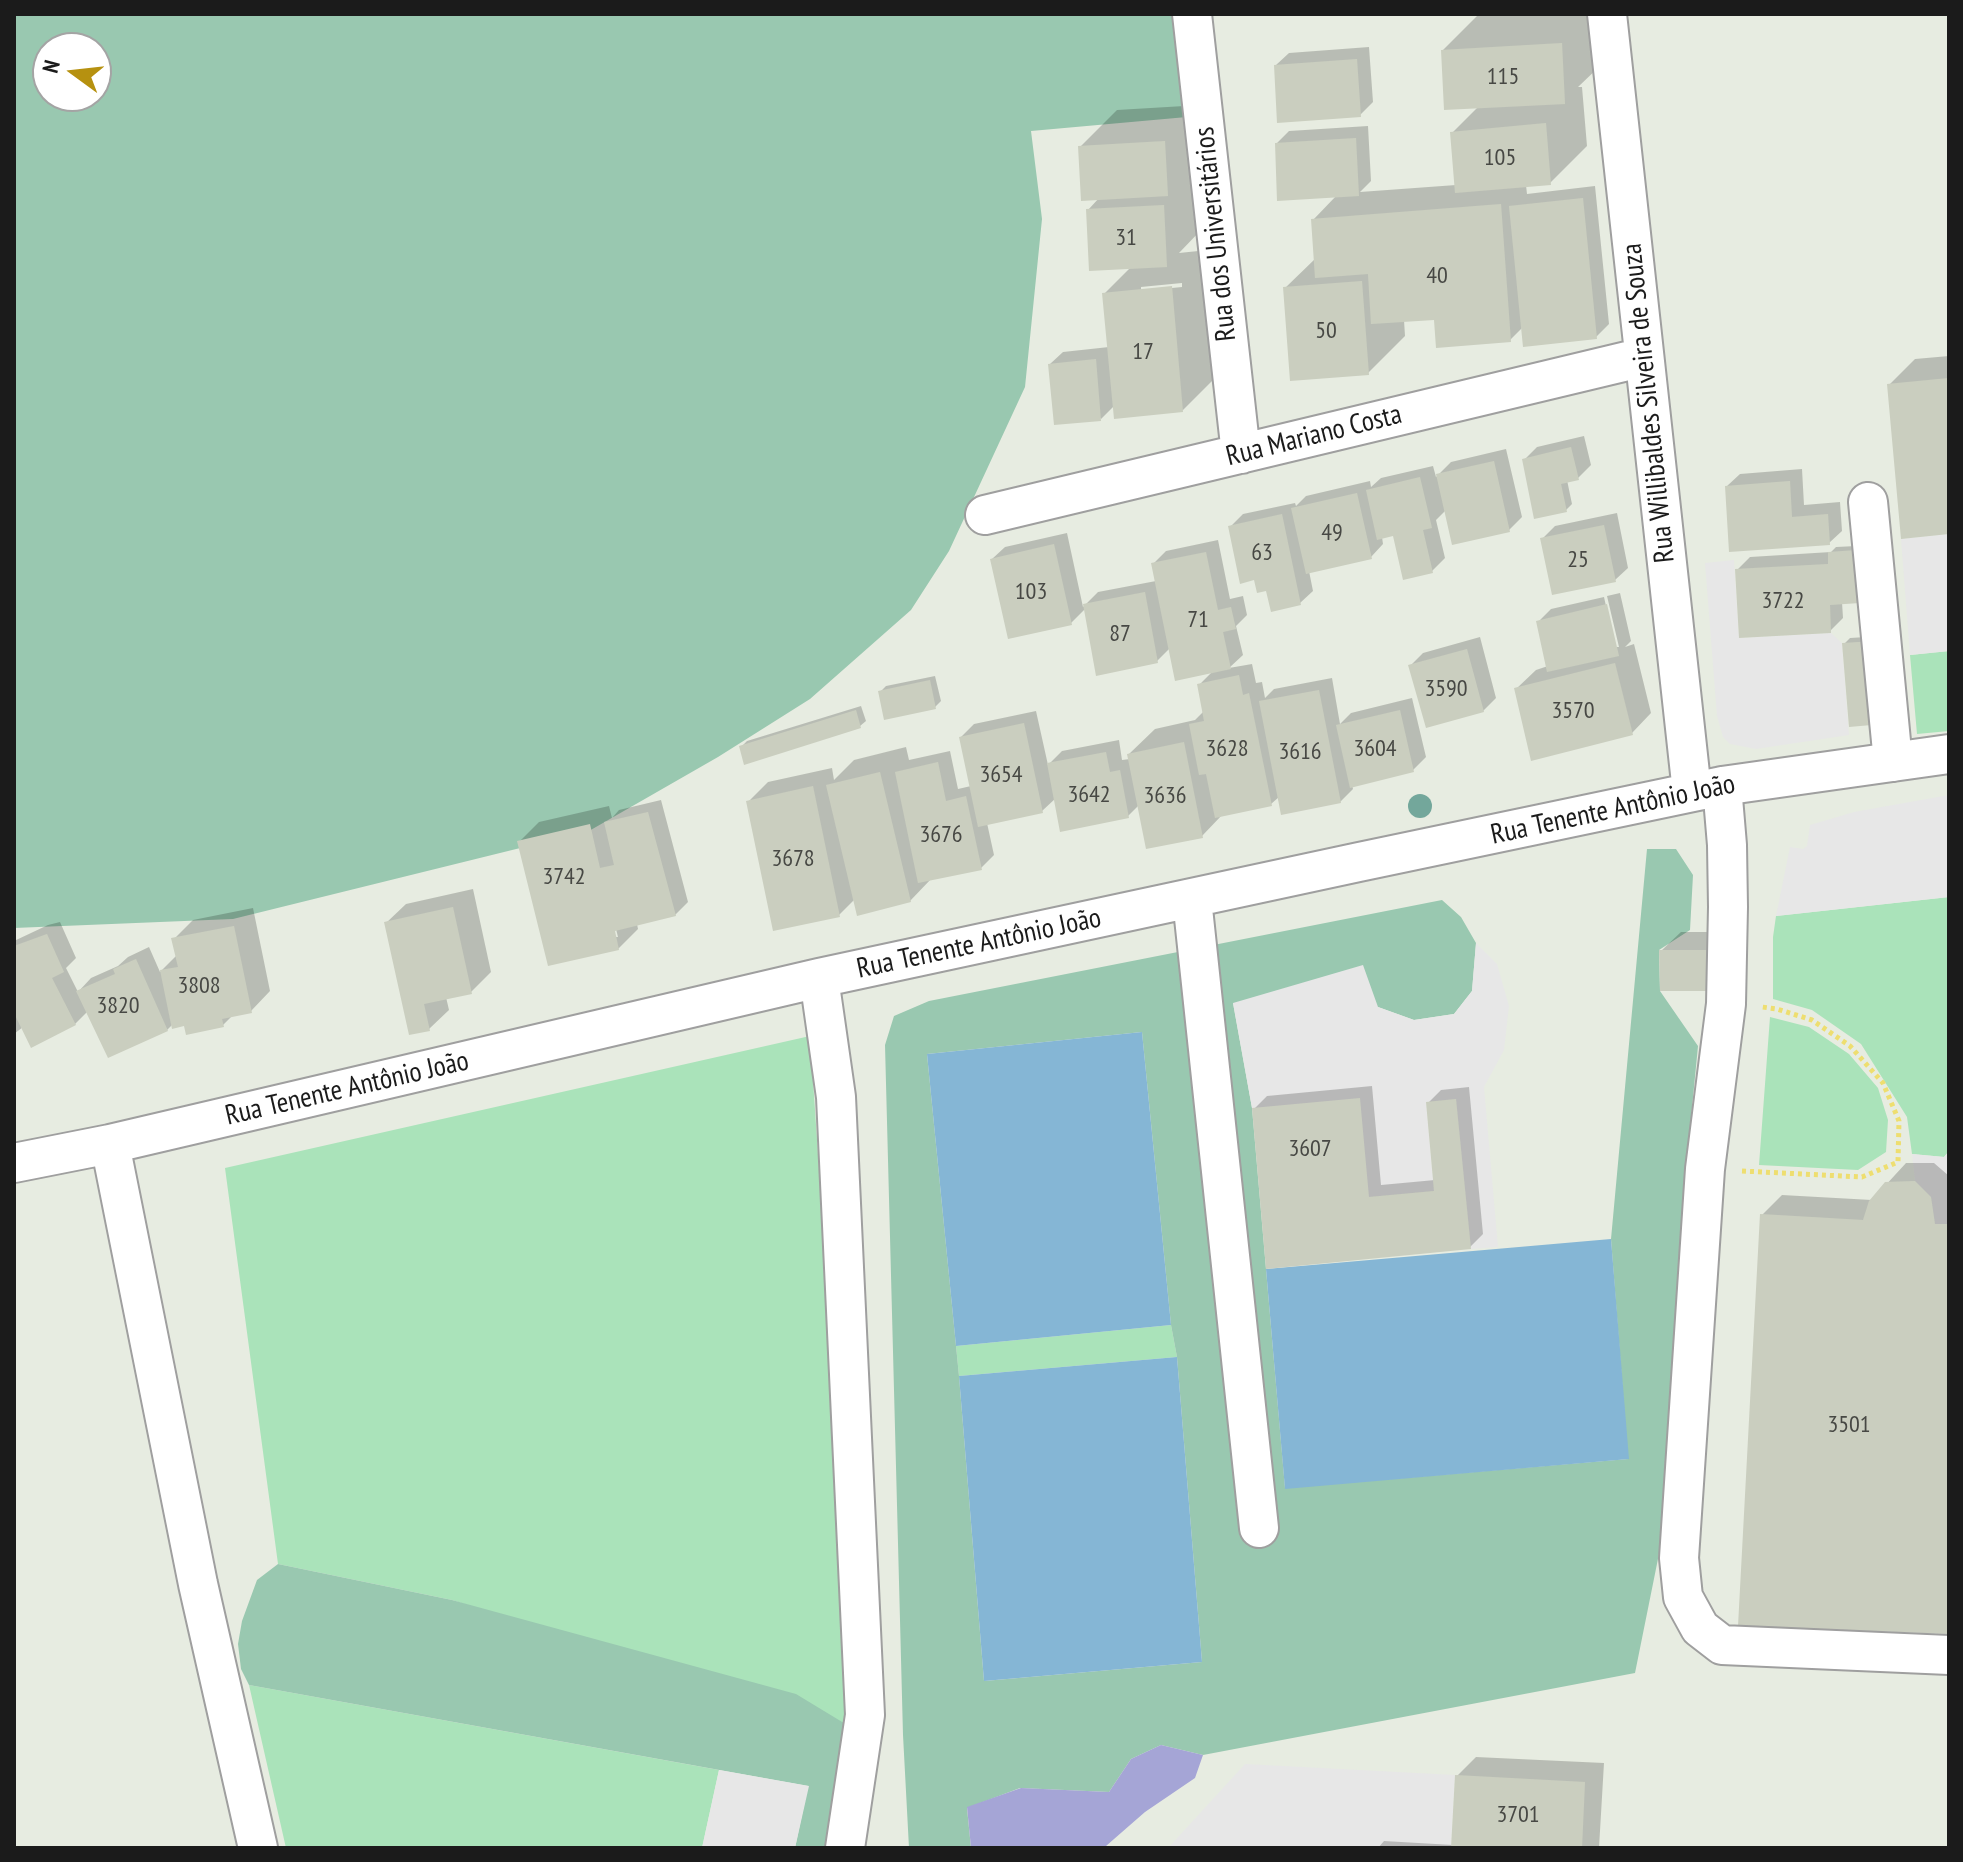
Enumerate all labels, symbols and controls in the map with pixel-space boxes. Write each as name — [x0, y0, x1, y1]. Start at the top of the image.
north arrow — [32, 32, 112, 112]
text: N — [36, 57, 66, 76]
house number: 115 — [1487, 63, 1519, 91]
street label: Rua dos Universitários — [1188, 125, 1244, 343]
house number: 105 — [1484, 144, 1516, 172]
house number: 31 — [1115, 224, 1137, 252]
street label: Rua Willibaldes Silveira de Souza — [1616, 242, 1682, 564]
house number: 40 — [1426, 262, 1448, 290]
house number: 50 — [1315, 317, 1337, 345]
house number: 17 — [1132, 338, 1154, 366]
street label: Rua Mariano Costa — [1223, 398, 1405, 474]
house number: 49 — [1321, 519, 1343, 547]
house number: 63 — [1251, 539, 1273, 567]
house number: 25 — [1567, 546, 1589, 574]
house number: 103 — [1015, 578, 1047, 606]
house number: 3722 — [1761, 587, 1805, 615]
house number: 71 — [1187, 606, 1209, 634]
house number: 87 — [1109, 620, 1131, 648]
house number: 3590 — [1424, 675, 1468, 703]
house number: 3570 — [1551, 697, 1595, 725]
house number: 3628 — [1205, 735, 1249, 763]
house number: 3604 — [1353, 735, 1397, 763]
house number: 3616 — [1278, 738, 1322, 766]
house number: 3654 — [979, 761, 1023, 789]
street label: Rua Tenente Antônio João — [1488, 768, 1738, 852]
house number: 3642 — [1067, 781, 1111, 809]
house number: 3636 — [1143, 782, 1187, 810]
house number: 3676 — [919, 821, 963, 849]
house number: 3678 — [771, 845, 815, 873]
house number: 3742 — [542, 863, 586, 891]
street label: Rua Tenente Antônio João — [854, 902, 1104, 986]
house number: 3808 — [177, 972, 221, 1000]
house number: 3820 — [96, 992, 140, 1020]
street label: Rua Tenente Antônio João — [222, 1045, 472, 1133]
house number: 3607 — [1288, 1135, 1332, 1163]
house number: 3501 — [1827, 1411, 1871, 1439]
house number: 3701 — [1496, 1801, 1540, 1829]

